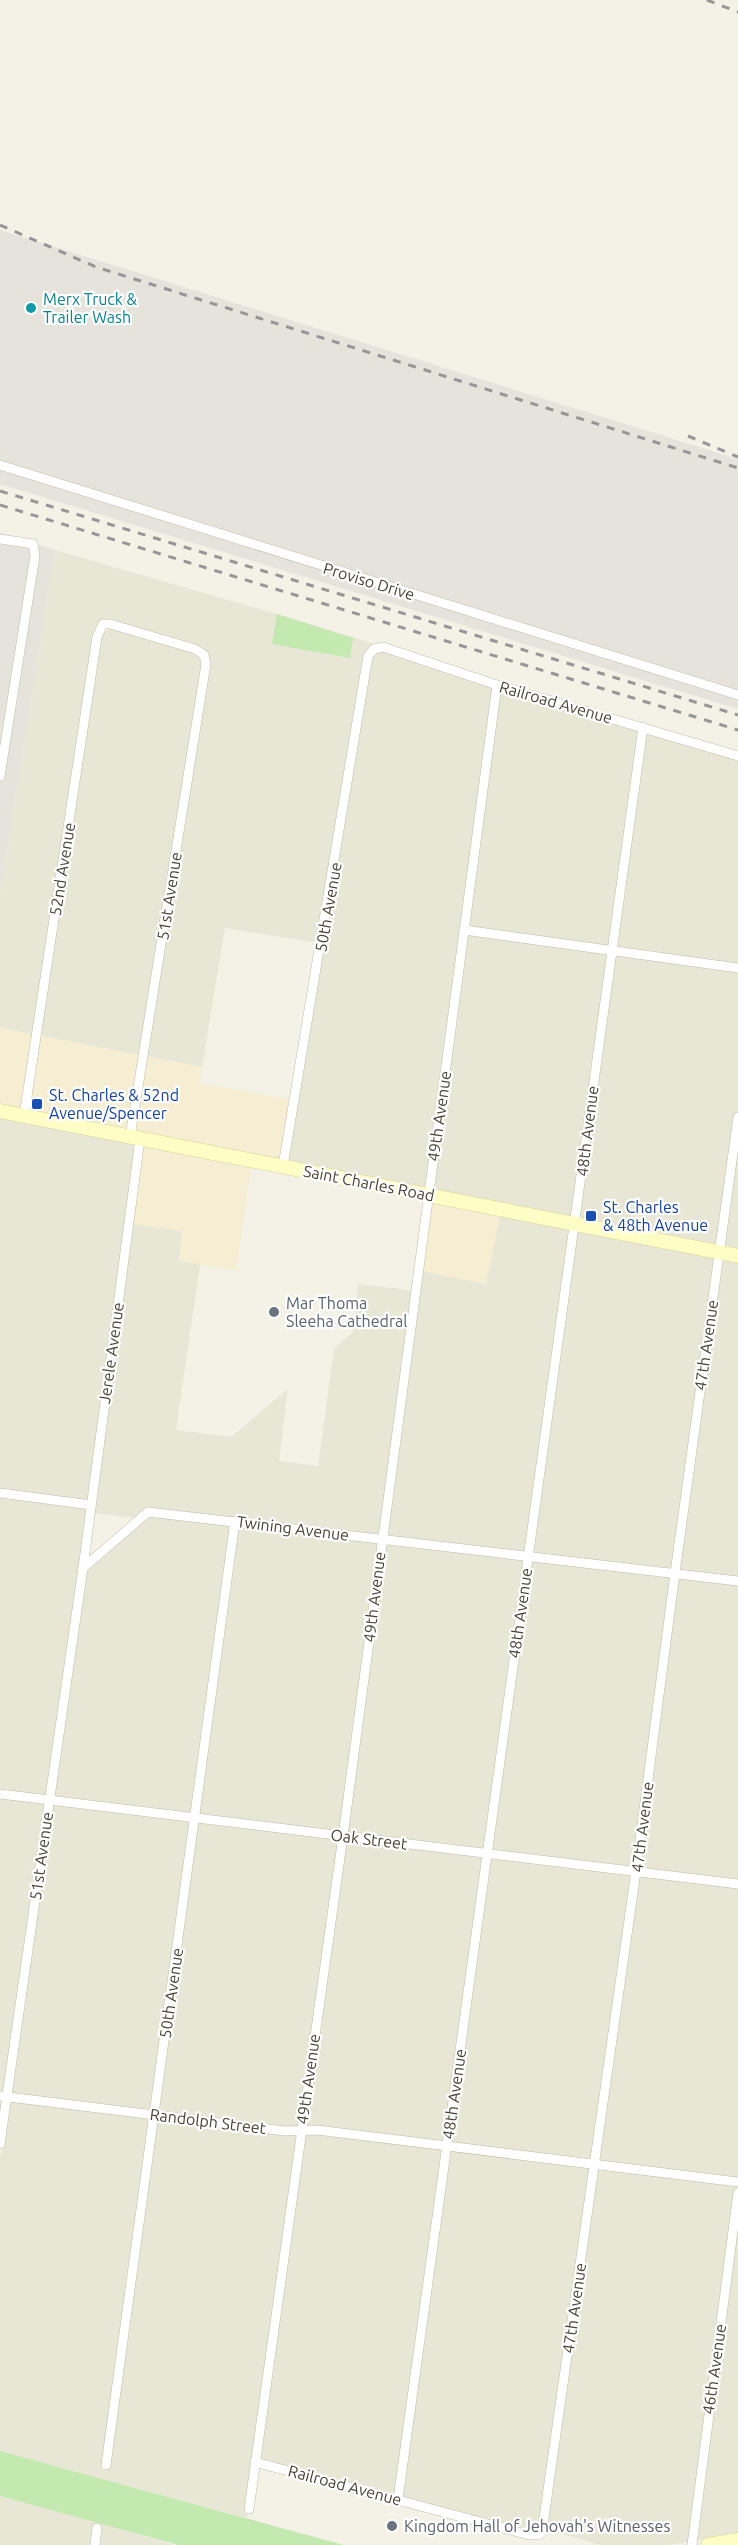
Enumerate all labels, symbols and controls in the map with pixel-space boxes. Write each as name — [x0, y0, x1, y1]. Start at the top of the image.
place label: Merx Truck & Trailer Wash — [43, 290, 138, 326]
marker: Merx Truck & Trailer Wash — [24, 301, 38, 315]
street label: Proviso Drive — [321, 559, 417, 603]
street label: Railroad Avenue — [497, 677, 615, 727]
street label: 52nd Avenue — [46, 821, 78, 917]
street label: 51st Avenue — [153, 851, 185, 941]
street label: 50th Avenue — [311, 861, 345, 953]
street label: 49th Avenue — [424, 1070, 454, 1162]
street label: 48th Avenue — [573, 1085, 601, 1177]
place label: St. Charles & 52nd Avenue/Spencer — [49, 1086, 179, 1122]
marker: St. Charles & 52nd Avenue/Spencer — [30, 1097, 44, 1111]
street label: Saint Charles Road — [302, 1161, 436, 1205]
place label: St. Charles & 48th Avenue — [603, 1198, 708, 1234]
marker: St. Charles & 48th Avenue — [584, 1209, 598, 1223]
place label: Mar Thoma Sleeha Cathedral — [286, 1294, 407, 1330]
street label: 47th Avenue — [691, 1299, 721, 1391]
street label: Jerele Avenue — [95, 1301, 127, 1405]
marker: Mar Thoma Sleeha Cathedral — [267, 1305, 281, 1319]
street label: Twining Avenue — [236, 1512, 350, 1544]
street label: 49th Avenue — [360, 1551, 388, 1643]
street label: 48th Avenue — [505, 1567, 535, 1659]
street label: 47th Avenue — [628, 1781, 656, 1873]
street label: 51st Avenue — [26, 1811, 56, 1901]
street label: Oak Street — [330, 1825, 409, 1853]
street label: 50th Avenue — [156, 1947, 186, 2039]
street label: 49th Avenue — [293, 2033, 323, 2125]
street label: 48th Avenue — [439, 2048, 469, 2140]
street label: Randolph Street — [149, 2105, 268, 2137]
street label: 47th Avenue — [559, 2262, 589, 2354]
street label: 46th Avenue — [699, 2323, 729, 2415]
street label: Railroad Avenue — [286, 2461, 404, 2509]
place label: Kingdom Hall of Jehovah's Witnesses — [404, 2517, 670, 2535]
marker: Kingdom Hall of Jehovah's Witnesses — [385, 2519, 399, 2533]

